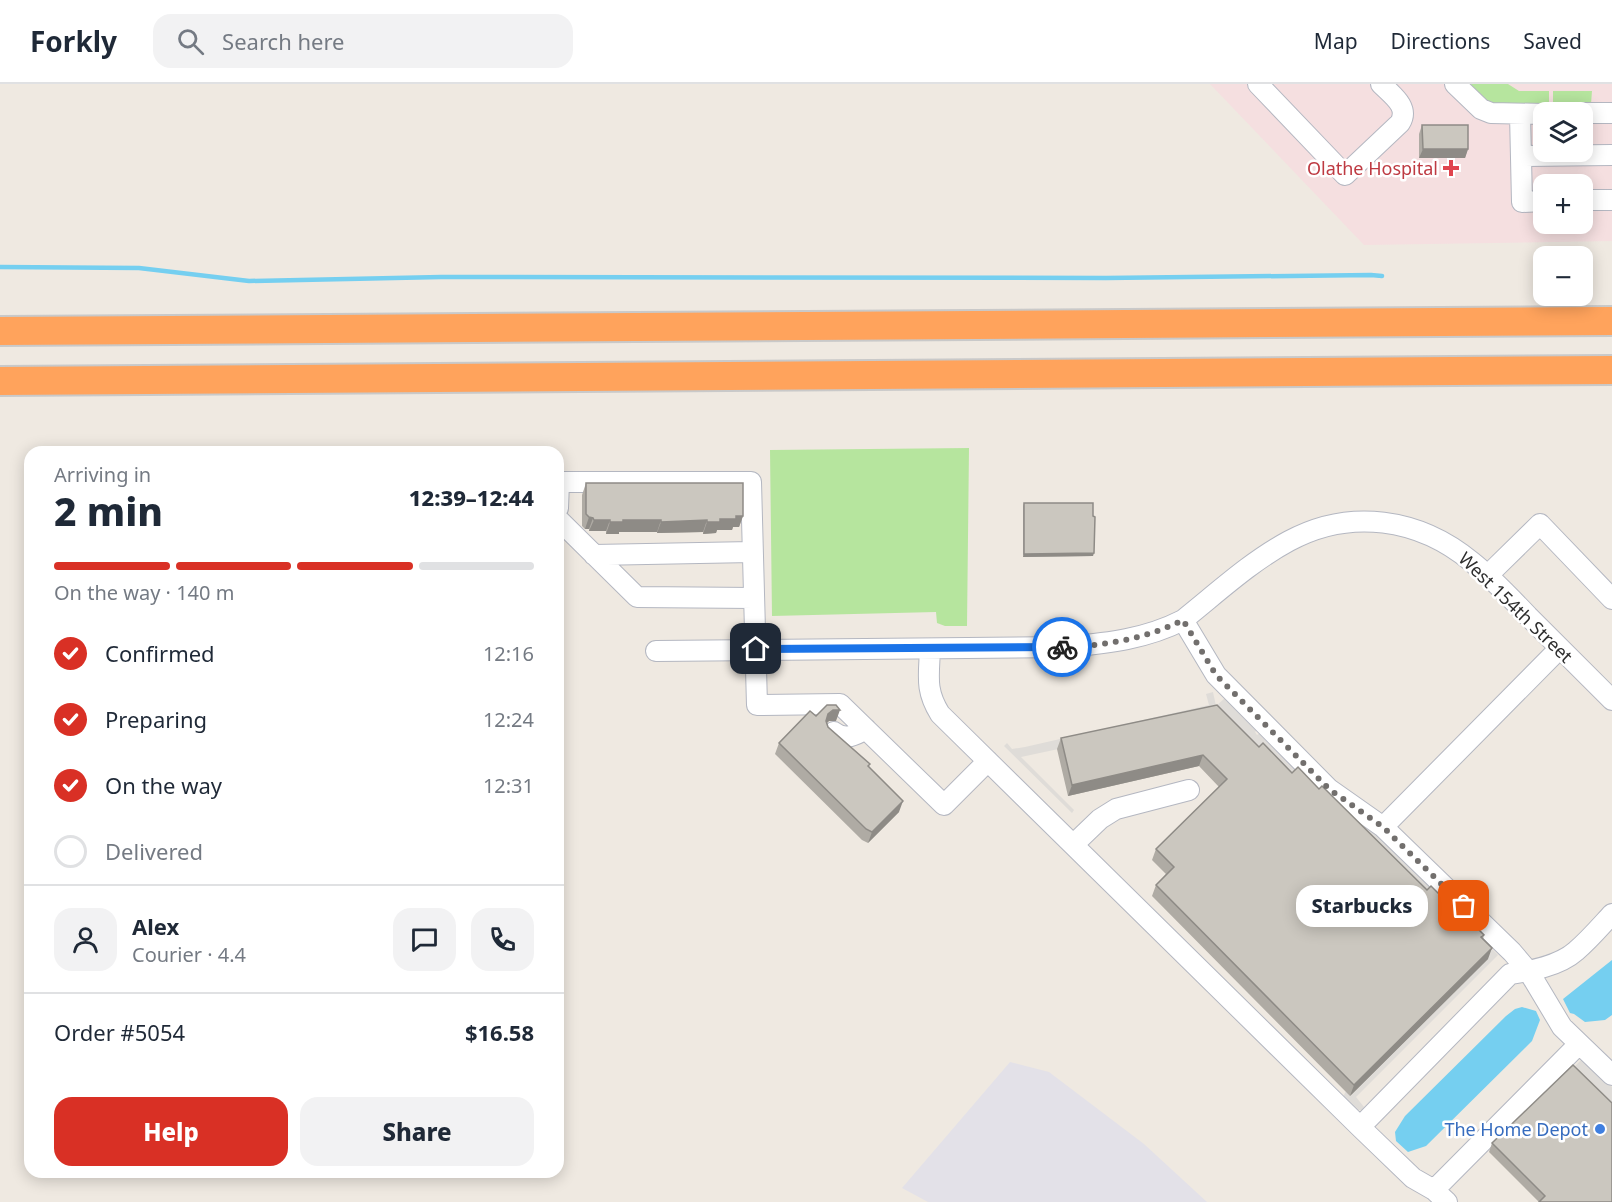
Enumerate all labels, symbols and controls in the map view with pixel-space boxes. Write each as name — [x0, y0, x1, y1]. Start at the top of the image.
search box — [153, 14, 573, 68]
text: Forkly — [30, 22, 117, 60]
icon: search — [174, 25, 207, 58]
text: Search here — [222, 26, 345, 56]
text: Map — [1314, 27, 1358, 55]
text: Directions — [1391, 27, 1490, 55]
text: Saved — [1523, 27, 1582, 55]
map controls — [1533, 102, 1593, 306]
button: layers — [1533, 102, 1593, 162]
place label: Olathe Hospital — [1307, 156, 1438, 180]
marker: Olathe Hospital — [1442, 159, 1460, 177]
button: + — [1533, 174, 1593, 234]
button: − — [1533, 246, 1593, 306]
text: Arriving in — [54, 461, 151, 488]
text: 12:39–12:44 — [409, 482, 534, 512]
text: 2 min — [54, 484, 163, 537]
street label: West 154th Street — [1454, 546, 1579, 668]
text: On the way · 140 m — [54, 579, 234, 606]
courier — [1032, 617, 1092, 677]
pin — [730, 623, 781, 674]
icon: bike — [1046, 631, 1079, 664]
icon: home — [739, 632, 772, 665]
icon: check — [54, 637, 87, 670]
text: Confirmed — [105, 638, 215, 668]
text: 12:16 — [483, 640, 534, 667]
icon: check — [54, 703, 87, 736]
text: Preparing — [105, 704, 207, 734]
text: 12:24 — [483, 706, 534, 733]
icon: check — [54, 769, 87, 802]
text: On the way — [105, 770, 222, 800]
text: 12:31 — [483, 772, 534, 799]
text: Delivered — [105, 836, 203, 866]
pin — [1438, 880, 1489, 931]
callout: Starbucks — [1296, 885, 1428, 927]
icon: bag — [1447, 889, 1480, 922]
text: Starbucks — [1312, 892, 1412, 919]
button: person — [54, 908, 117, 971]
button: chat — [393, 908, 456, 971]
button: phone — [471, 908, 534, 971]
text: Alex — [132, 911, 179, 941]
text: Courier · 4.4 — [132, 941, 246, 968]
text: Order #5054 — [54, 1017, 185, 1047]
text: $16.58 — [465, 1017, 534, 1047]
button: Help — [54, 1097, 288, 1166]
button: Share — [300, 1097, 534, 1166]
place label: The Home Depot — [1444, 1117, 1588, 1141]
marker: The Home Depot — [1593, 1122, 1607, 1136]

